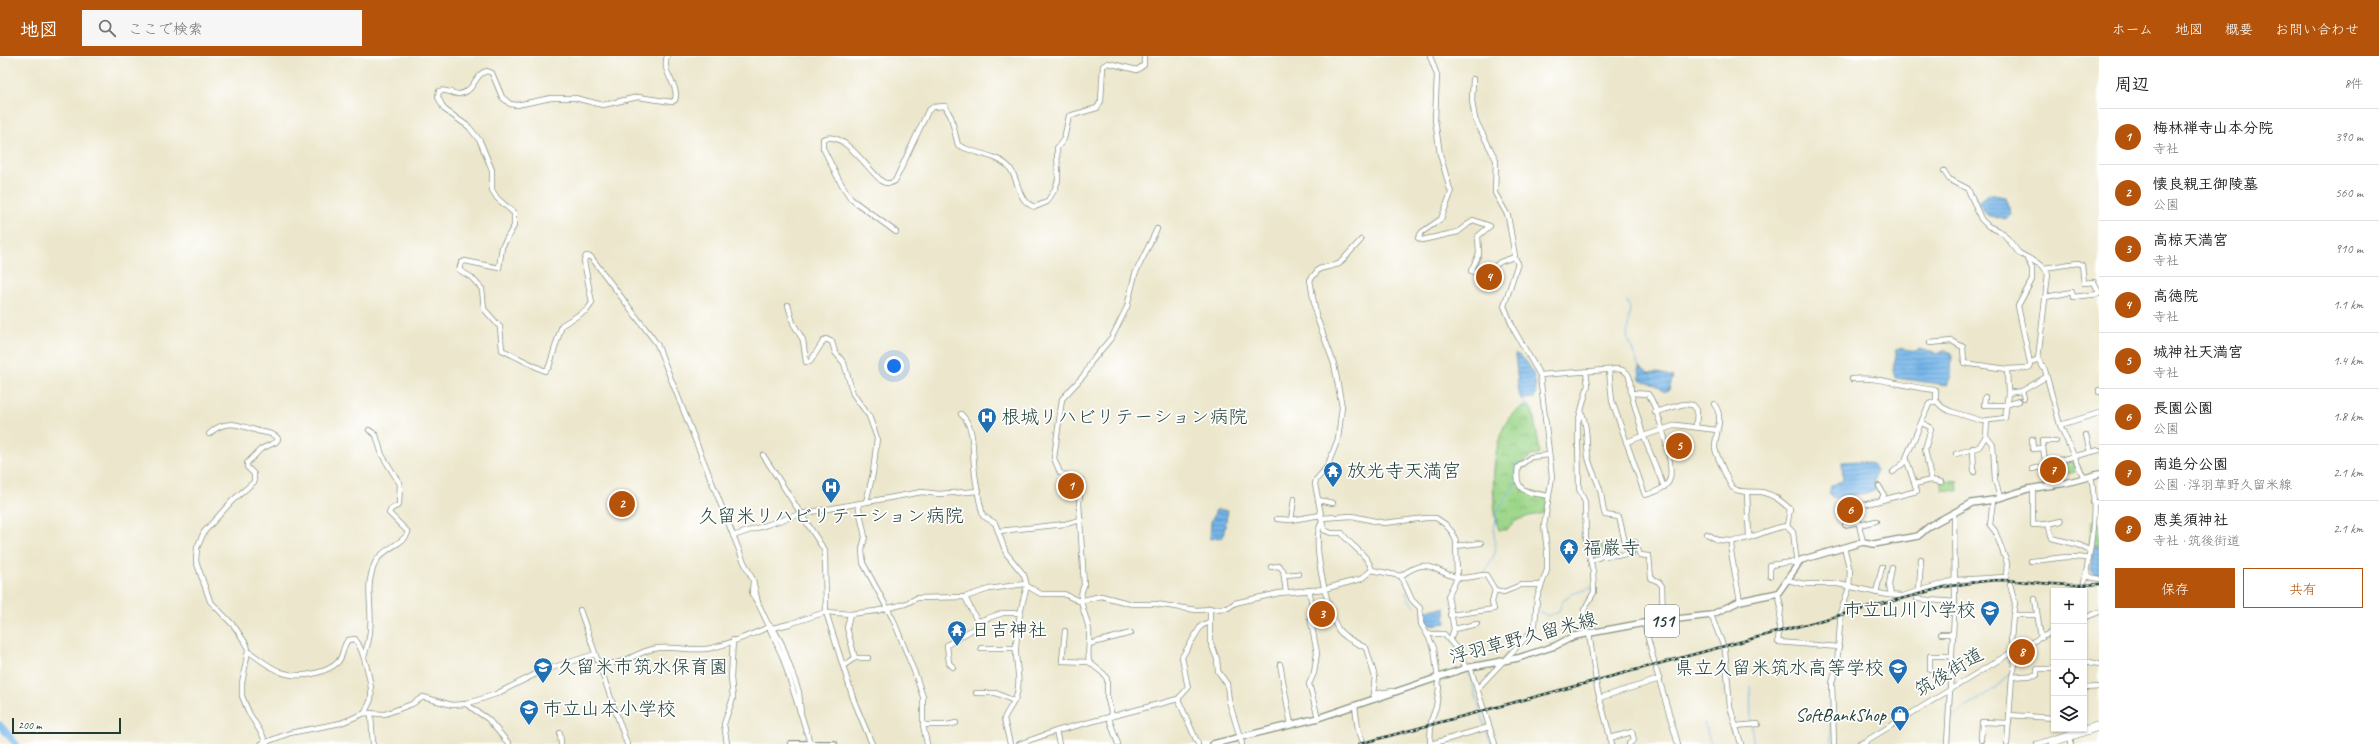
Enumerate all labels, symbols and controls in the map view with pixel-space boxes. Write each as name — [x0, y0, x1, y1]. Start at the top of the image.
search box — [82, 10, 362, 46]
icon: search — [96, 17, 118, 39]
text: 地図 — [20, 18, 58, 42]
text: ここで検索 — [128, 20, 203, 39]
text: ホーム — [2112, 21, 2153, 38]
text: 地図 — [2175, 21, 2203, 38]
text: 概要 — [2225, 21, 2253, 38]
text: お問い合わせ — [2275, 21, 2359, 38]
text: 周辺 — [2115, 74, 2149, 95]
text: 8件 — [2344, 76, 2363, 92]
text: 梅林禅寺山本分院 — [2153, 119, 2273, 138]
text: 1 — [2125, 129, 2131, 145]
text: 390 m — [2335, 129, 2363, 145]
text: 寺社 — [2153, 141, 2179, 157]
text: 懐良親王御陵墓 — [2153, 175, 2258, 194]
text: 2 — [2125, 185, 2131, 201]
text: 560 m — [2335, 185, 2363, 201]
text: 公園 — [2153, 197, 2179, 213]
text: 高椋天満宮 — [2153, 231, 2228, 250]
text: 3 — [2125, 241, 2131, 257]
text: 910 m — [2335, 241, 2363, 257]
text: 寺社 — [2153, 253, 2179, 269]
pin: 4 — [1476, 262, 1502, 292]
text: 高徳院 — [2153, 287, 2198, 306]
text: 4 — [2125, 297, 2131, 313]
text: 1.1 km — [2333, 297, 2363, 313]
text: 寺社 — [2153, 309, 2179, 325]
text: 城神社天満宮 — [2153, 343, 2243, 362]
text: 5 — [2125, 353, 2131, 369]
text: 1.4 km — [2333, 353, 2363, 369]
your location — [884, 356, 904, 376]
text: 寺社 — [2153, 365, 2179, 381]
text: 長園公園 — [2153, 399, 2213, 418]
place label: 根城リハビリテーション病院 — [1001, 405, 1248, 429]
hospital icon: 根城リハビリテーション病院 — [976, 406, 998, 434]
text: 6 — [2125, 409, 2131, 425]
text: 1.8 km — [2333, 409, 2363, 425]
text: 公園 — [2153, 421, 2179, 437]
pin: 5 — [1666, 431, 1692, 461]
pin: 7 — [2040, 455, 2066, 485]
text: 南追分公園 — [2153, 455, 2228, 474]
place label: 放光寺天満宮 — [1347, 459, 1461, 483]
temple icon: 放光寺天満宮 — [1322, 460, 1344, 488]
text: 7 — [2125, 465, 2131, 481]
text: 2.1 km — [2333, 465, 2363, 481]
pin: 1 — [1058, 471, 1084, 501]
hospital icon: 久留米リハビリテーション病院 — [820, 476, 842, 504]
text: 公園 · 浮羽草野久留米線 — [2153, 477, 2292, 493]
pin: 2 — [609, 489, 635, 519]
pin: 6 — [1837, 495, 1863, 525]
place label: 久留米リハビリテーション病院 — [698, 504, 964, 528]
text: 恵美須神社 — [2153, 511, 2228, 530]
text: 8 — [2125, 521, 2131, 537]
text: 2.1 km — [2333, 521, 2363, 537]
text: 寺社 · 筑後街道 — [2153, 533, 2240, 549]
place label: 福巌寺 — [1583, 536, 1640, 560]
temple icon: 福巌寺 — [1558, 537, 1580, 565]
button: 保存 — [2115, 568, 2235, 608]
button: 共有 — [2243, 568, 2363, 608]
map controls — [2051, 588, 2087, 732]
button: + — [2051, 588, 2087, 624]
place label: 市立山川小学校 — [1843, 598, 1976, 622]
pin: 3 — [1309, 599, 1335, 629]
school or university icon: 市立山川小学校 — [1979, 599, 2001, 627]
road number: 151 — [1645, 605, 1679, 637]
street label: 浮羽草野久留米線 — [1446, 607, 1600, 669]
place label: 日吉神社 — [971, 618, 1047, 642]
temple icon: 日吉神社 — [946, 619, 968, 647]
button: − — [2051, 624, 2087, 660]
pin: 8 — [2009, 637, 2035, 667]
street label: 筑後街道 — [1910, 642, 1988, 702]
place label: 久留米市筑水保育園 — [557, 655, 728, 679]
school or university icon: 久留米市筑水保育園 — [532, 656, 554, 684]
place label: 県立久留米筑水高等学校 — [1675, 656, 1884, 680]
school or university icon: 県立久留米筑水高等学校 — [1887, 657, 1909, 685]
button: locate — [2051, 660, 2087, 696]
button: layers — [2051, 696, 2087, 732]
place label: 市立山本小学校 — [543, 697, 676, 721]
school or university icon: 市立山本小学校 — [518, 698, 540, 726]
place label: SoftBankShop — [1795, 703, 1887, 727]
shop icon: SoftBankShop — [1889, 704, 1911, 732]
scale bar — [12, 716, 121, 735]
text: 200 m — [18, 718, 42, 732]

